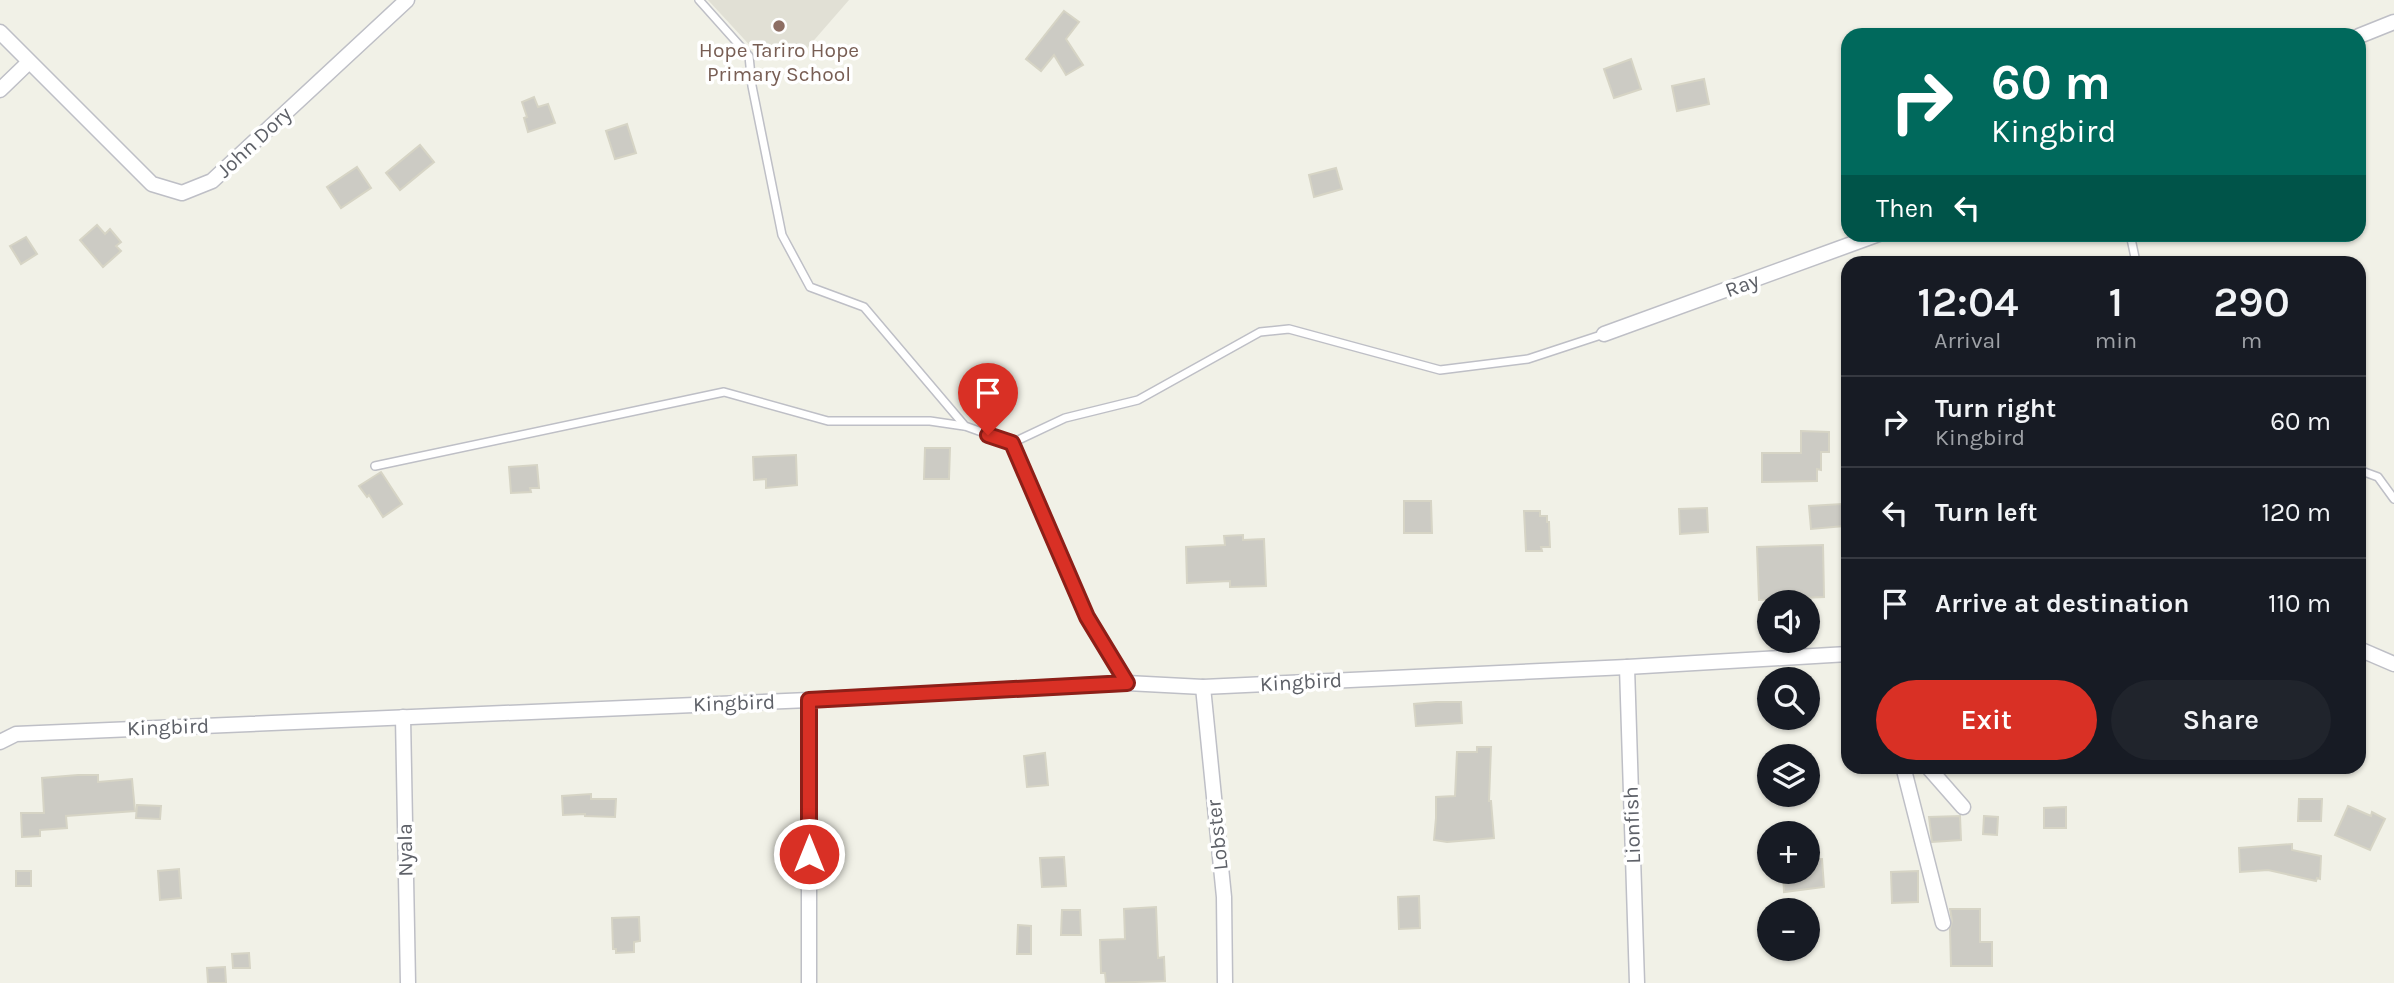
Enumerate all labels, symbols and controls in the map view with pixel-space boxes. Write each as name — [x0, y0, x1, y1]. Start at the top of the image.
marker: Hope Tariro Hope Primary School — [771, 18, 787, 34]
place label: Hope Tariro Hope Primary School — [699, 38, 859, 86]
text: 60 m — [1991, 54, 2111, 111]
icon: right — [1876, 56, 1967, 147]
street label: John Dory — [212, 101, 296, 182]
text: Kingbird — [1991, 113, 2116, 150]
icon: left — [1948, 189, 1986, 227]
text: Then — [1876, 193, 1934, 224]
street label: Ray — [1722, 268, 1762, 302]
text: 12:04 — [1917, 277, 2019, 327]
text: 1 — [2109, 277, 2123, 327]
text: 290 — [2213, 277, 2290, 327]
text: Arrival — [1934, 327, 2002, 354]
text: min — [2095, 327, 2137, 354]
text: m — [2241, 327, 2262, 354]
pin — [958, 363, 1018, 435]
icon: arrive — [969, 374, 1007, 412]
text: Turn right — [1935, 393, 2056, 424]
icon: right — [1876, 403, 1914, 441]
text: 60 m — [2270, 406, 2331, 437]
text: Kingbird — [1935, 424, 2025, 451]
icon: left — [1876, 494, 1914, 532]
text: Turn left — [1935, 497, 2037, 528]
text: 120 m — [2261, 497, 2331, 528]
icon: arrive — [1876, 585, 1914, 623]
text: Arrive at destination — [1935, 588, 2189, 619]
text: 110 m — [2268, 588, 2331, 619]
map controls — [1757, 590, 1820, 961]
button: sound — [1757, 590, 1820, 653]
button: search — [1757, 667, 1820, 730]
street label: Kingbird — [1259, 668, 1343, 696]
button: Exit — [1876, 680, 2097, 760]
button: Share — [2111, 680, 2331, 760]
street label: Kingbird — [692, 690, 776, 716]
street label: Kingbird — [126, 714, 210, 740]
button: layers — [1757, 744, 1820, 807]
street label: Lionfish — [1619, 786, 1645, 864]
street label: Lobster — [1201, 798, 1233, 872]
position arrow — [772, 817, 846, 891]
button: + — [1757, 821, 1820, 884]
street label: Nyala — [393, 823, 417, 877]
button: − — [1757, 898, 1820, 961]

